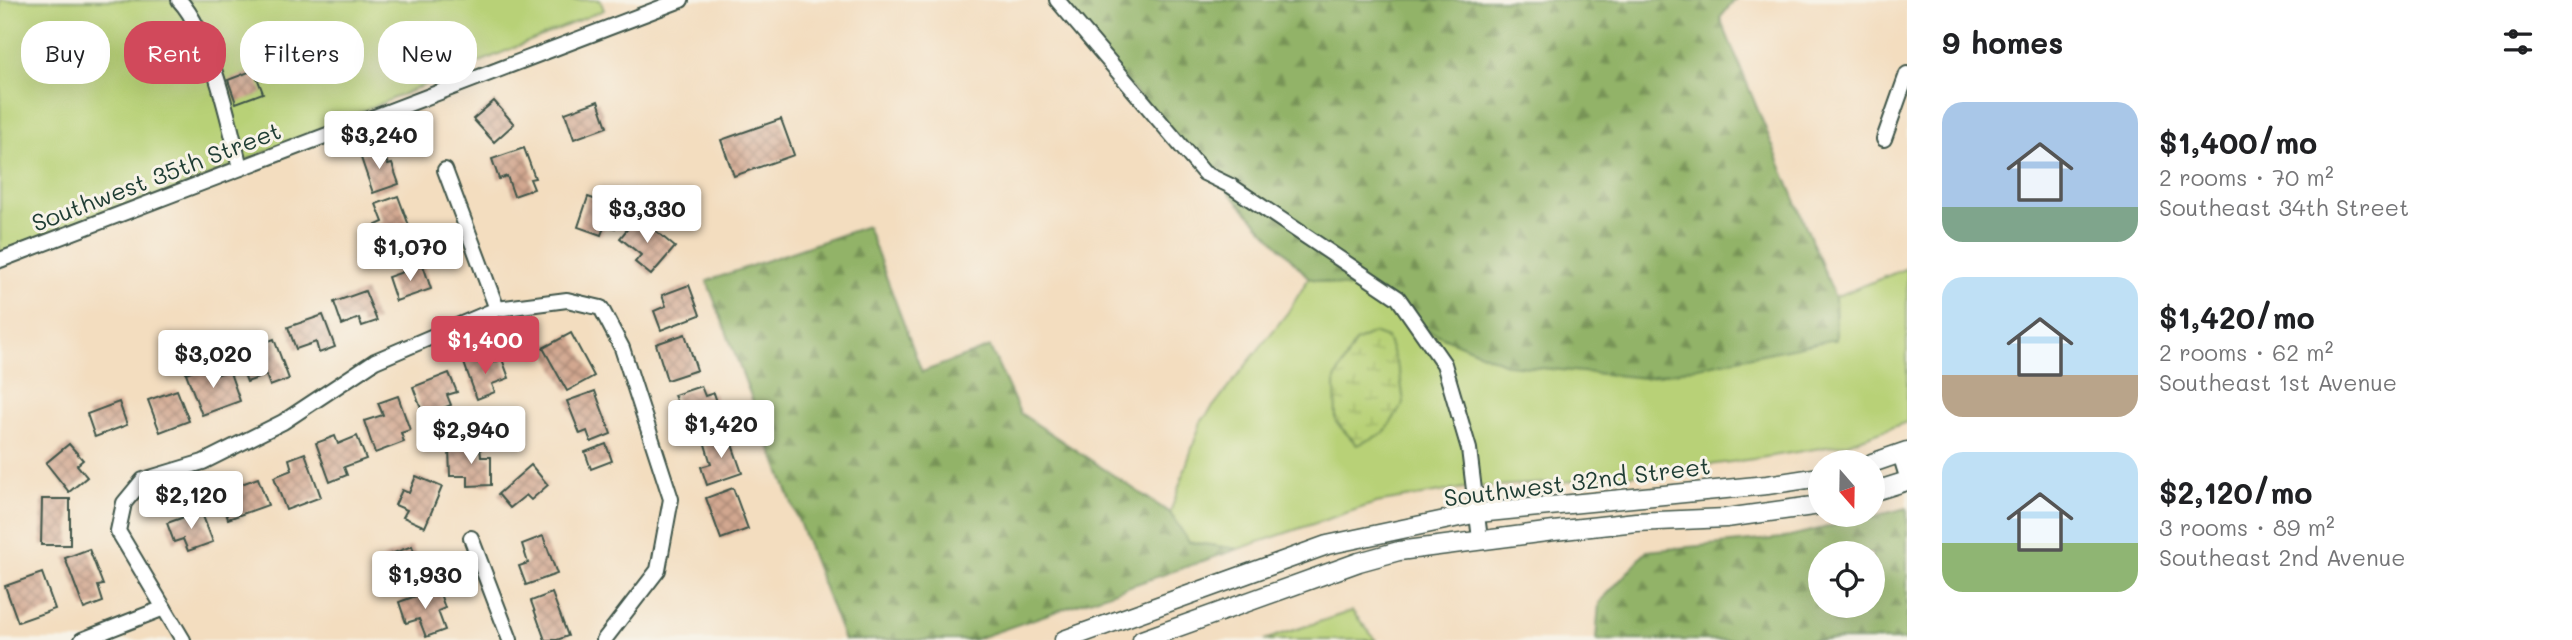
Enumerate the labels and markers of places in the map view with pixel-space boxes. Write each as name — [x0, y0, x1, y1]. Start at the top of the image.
pin: $3,240 — [322, 111, 436, 171]
pin: $3,330 — [590, 186, 704, 245]
pin: $1,070 — [353, 224, 467, 283]
pin: $1,400 — [428, 316, 542, 376]
pin: $3,020 — [156, 330, 270, 390]
pin: $1,420 — [664, 400, 778, 460]
pin: $2,940 — [414, 406, 528, 466]
pin: $2,120 — [134, 472, 248, 531]
pin: $1,930 — [368, 552, 482, 611]

